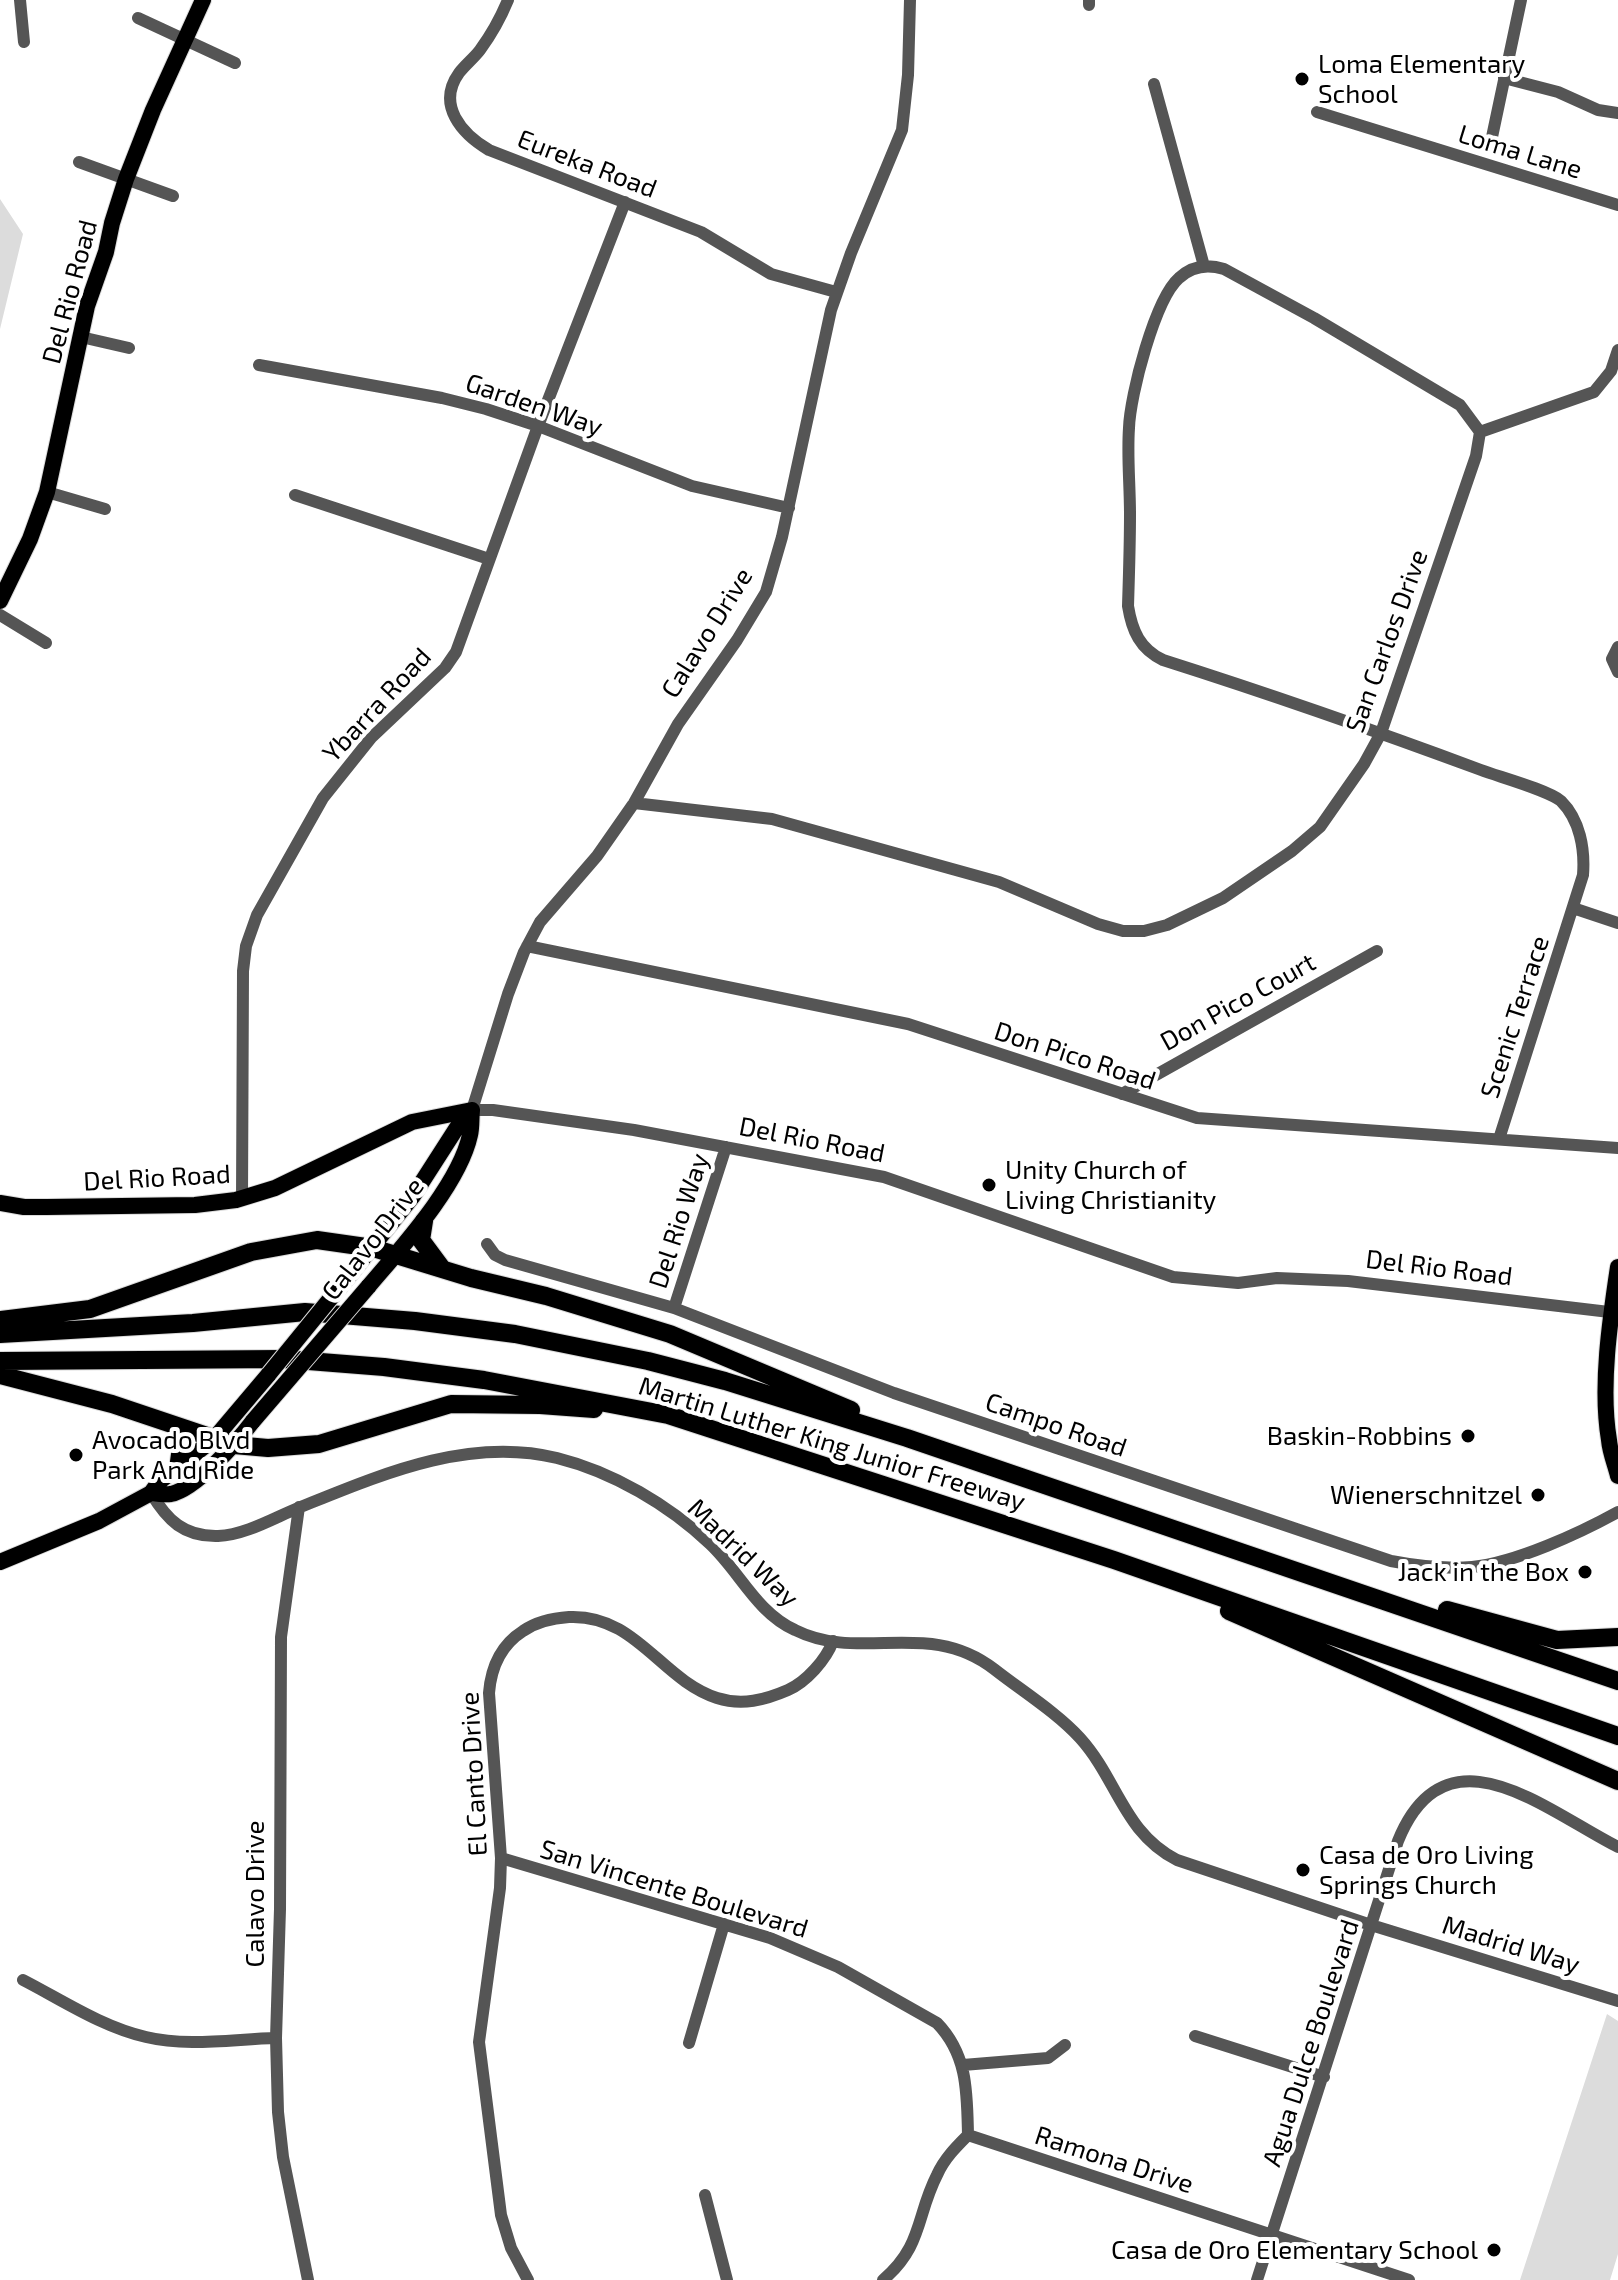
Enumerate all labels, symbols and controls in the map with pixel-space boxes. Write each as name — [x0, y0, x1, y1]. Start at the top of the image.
place label: Loma Elementary School — [1318, 48, 1525, 110]
marker: Loma Elementary School — [1293, 70, 1311, 88]
street label: Loma Lane — [1454, 118, 1586, 186]
street label: Eureka Road — [513, 123, 661, 205]
street label: Del Rio Road — [36, 217, 104, 367]
street label: Garden Way — [461, 367, 607, 443]
street label: San Carlos Drive — [1339, 545, 1435, 737]
street label: Calavo Drive — [655, 562, 759, 704]
street label: Ybarra Road — [316, 641, 438, 769]
street label: Scenic Terrace — [1474, 932, 1556, 1102]
street label: Don Pico Court — [1155, 947, 1321, 1057]
street label: Don Pico Road — [990, 1015, 1160, 1097]
street label: Del Rio Road — [737, 1111, 887, 1169]
street label: Del Rio Way — [643, 1150, 715, 1292]
place label: Unity Church of Living Christianity — [1005, 1154, 1216, 1216]
street label: Del Rio Road — [82, 1159, 232, 1197]
street label: Calavo Drive — [315, 1171, 431, 1307]
marker: Unity Church of Living Christianity — [980, 1176, 998, 1194]
street label: Del Rio Road — [1364, 1244, 1514, 1292]
street label: Martin Luther King Junior Freeway — [635, 1370, 1029, 1518]
street label: Campo Road — [981, 1386, 1131, 1464]
place label: Baskin-Robbins — [1267, 1420, 1452, 1452]
place label: Avocado Blvd Park And Ride — [92, 1424, 254, 1486]
marker: Baskin-Robbins — [1459, 1427, 1477, 1445]
marker: Avocado Blvd Park And Ride — [67, 1446, 85, 1464]
place label: Wienerschnitzel — [1330, 1479, 1522, 1511]
marker: Wienerschnitzel — [1529, 1486, 1547, 1504]
street label: Madrid Way — [681, 1492, 805, 1614]
place label: Jack in the Box — [1398, 1556, 1569, 1588]
marker: Jack in the Box — [1576, 1563, 1594, 1581]
street label: El Canto Drive — [454, 1691, 494, 1857]
street label: Calavo Drive — [239, 1820, 271, 1968]
street label: San Vincente Boulevard — [536, 1833, 812, 1945]
place label: Casa de Oro Living Springs Church — [1319, 1839, 1534, 1900]
marker: Casa de Oro Living Springs Church — [1294, 1861, 1312, 1879]
street label: Madrid Way — [1439, 1909, 1583, 1981]
street label: Agua Dulce Boulevard — [1256, 1916, 1366, 2170]
street label: Ramona Drive — [1031, 2120, 1197, 2200]
place label: Casa de Oro Elementary School — [1111, 2234, 1478, 2266]
marker: Casa de Oro Elementary School — [1485, 2241, 1503, 2259]

